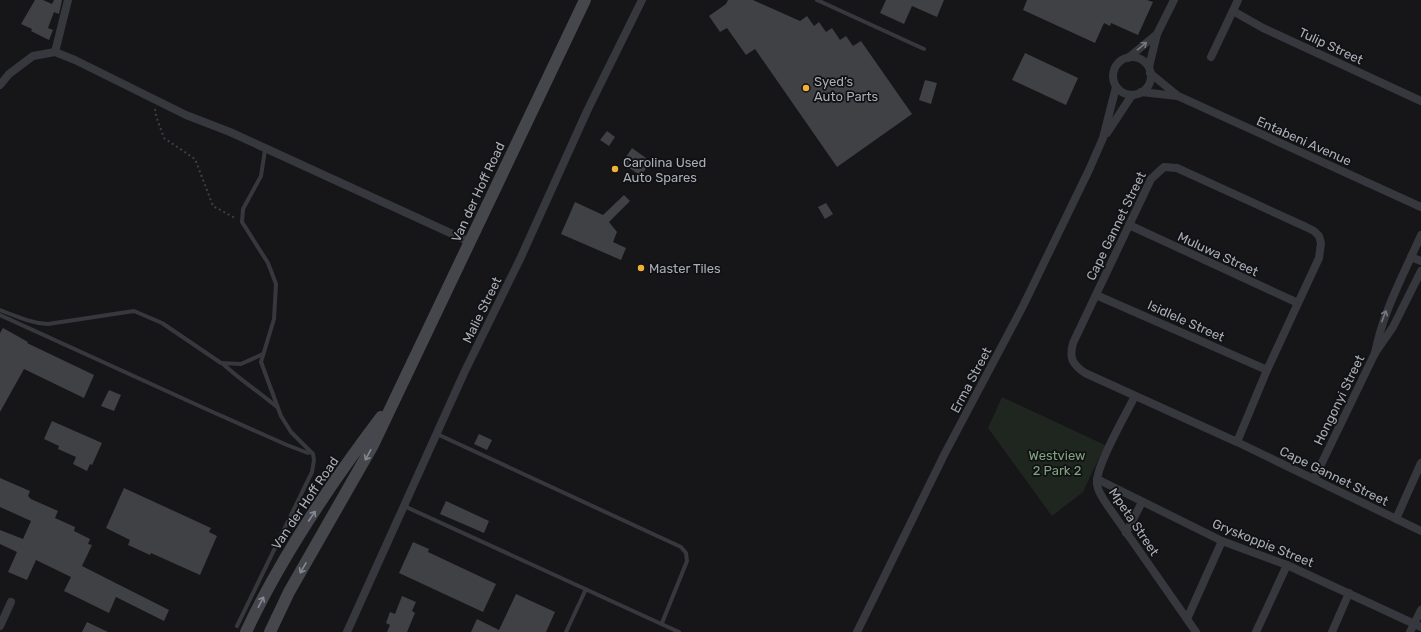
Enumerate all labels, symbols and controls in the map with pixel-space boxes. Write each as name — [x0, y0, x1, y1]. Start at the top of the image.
street label: Tulip Street — [1296, 25, 1366, 67]
one-way arrow — [1137, 42, 1148, 50]
place label: Syed’s Auto Parts — [814, 74, 879, 104]
marker: Syed’s Auto Parts — [801, 83, 811, 93]
street label: Entabeni Avenue — [1254, 113, 1354, 169]
street label: Van der Hoff Road — [448, 140, 508, 244]
place label: Carolina Used Auto Spares — [623, 155, 706, 185]
marker: Carolina Used Auto Spares — [610, 164, 620, 174]
street label: Cape Gannet Street — [1083, 169, 1149, 283]
street label: Muluwa Street — [1175, 229, 1261, 279]
place label: Master Tiles — [649, 261, 721, 276]
marker: Master Tiles — [636, 263, 646, 273]
street label: Malie Street — [460, 274, 504, 346]
street label: Isidlele Street — [1145, 297, 1227, 345]
one-way arrow — [1381, 310, 1389, 322]
street label: Erma Street — [947, 345, 995, 415]
street label: Hongonyi Street — [1311, 352, 1368, 448]
street label: Cape Gannet Street — [1277, 443, 1391, 509]
park label: Westview 2 Park 2 — [1029, 448, 1086, 478]
one-way arrow — [363, 449, 371, 461]
street label: Van der Hoff Road — [269, 454, 341, 552]
street label: Mpeta Street — [1106, 485, 1162, 559]
one-way arrow — [308, 511, 316, 522]
street label: Gryskoppie Street — [1210, 516, 1316, 570]
one-way arrow — [299, 562, 307, 574]
one-way arrow — [258, 597, 265, 609]

